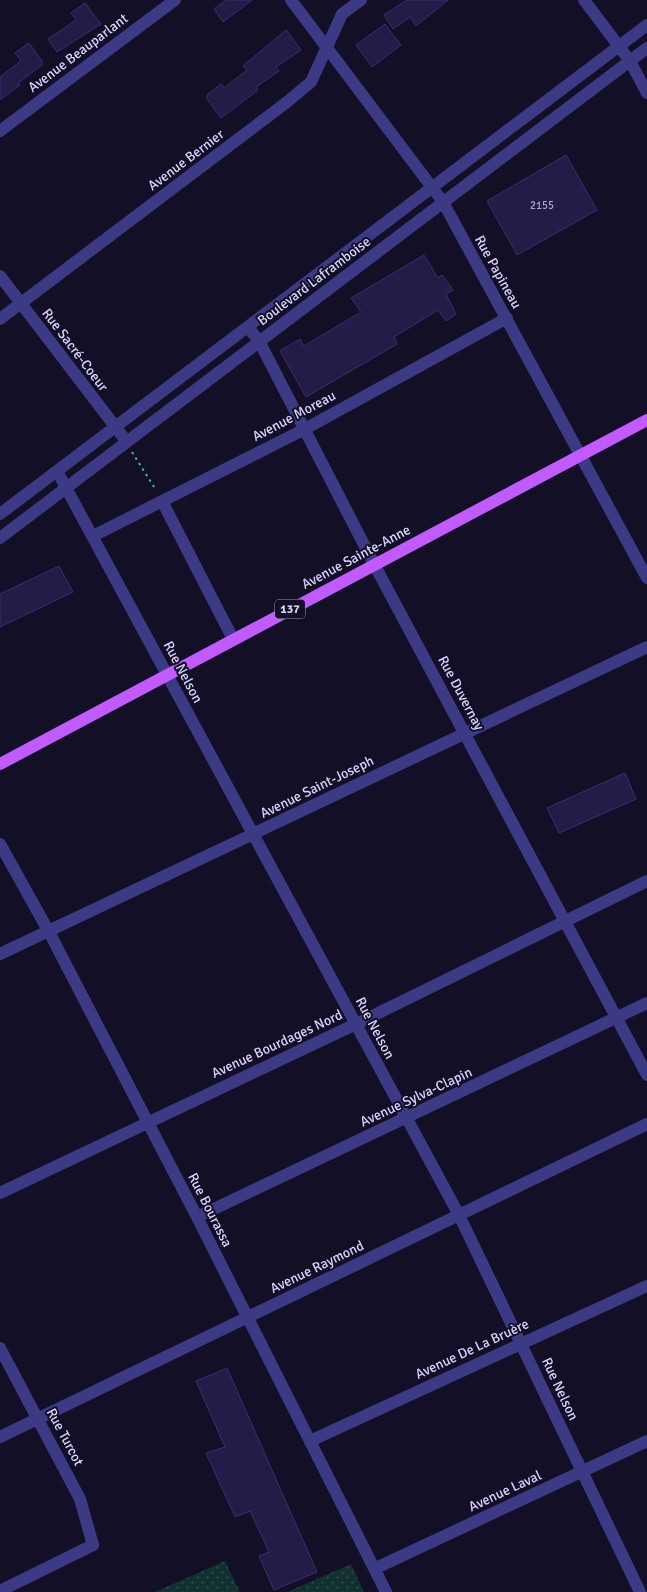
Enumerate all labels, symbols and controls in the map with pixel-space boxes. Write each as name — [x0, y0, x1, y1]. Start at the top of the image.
street label: Avenue Beauparlant — [25, 10, 131, 96]
street label: Avenue Bernier — [145, 125, 228, 194]
house number: 2155 — [530, 199, 554, 212]
street label: Rue Papineau — [471, 232, 525, 312]
street label: Boulevard Laframboise — [254, 233, 374, 329]
street label: Rue Sacré-Coeur — [38, 305, 112, 396]
street label: Avenue Moreau — [249, 387, 339, 445]
street label: Avenue Sainte-Anne — [299, 521, 413, 593]
road number: 137 — [275, 600, 305, 618]
street label: Rue Nelson — [160, 638, 206, 706]
street label: Rue Duvernay — [434, 653, 488, 734]
street label: Avenue Saint-Joseph — [257, 752, 377, 822]
street label: Rue Nelson — [352, 994, 398, 1062]
street label: Avenue Bourdages Nord — [209, 1006, 345, 1082]
street label: Avenue Sylva-Clapin — [357, 1064, 475, 1130]
street label: Rue Bourassa — [184, 1170, 236, 1250]
street label: Avenue Raymond — [267, 1237, 367, 1297]
street label: Avenue De La Bruère — [413, 1315, 531, 1383]
street label: Rue Nelson — [538, 1355, 582, 1423]
street label: Rue Turcot — [43, 1405, 87, 1469]
street label: Avenue Laval — [466, 1467, 544, 1515]

